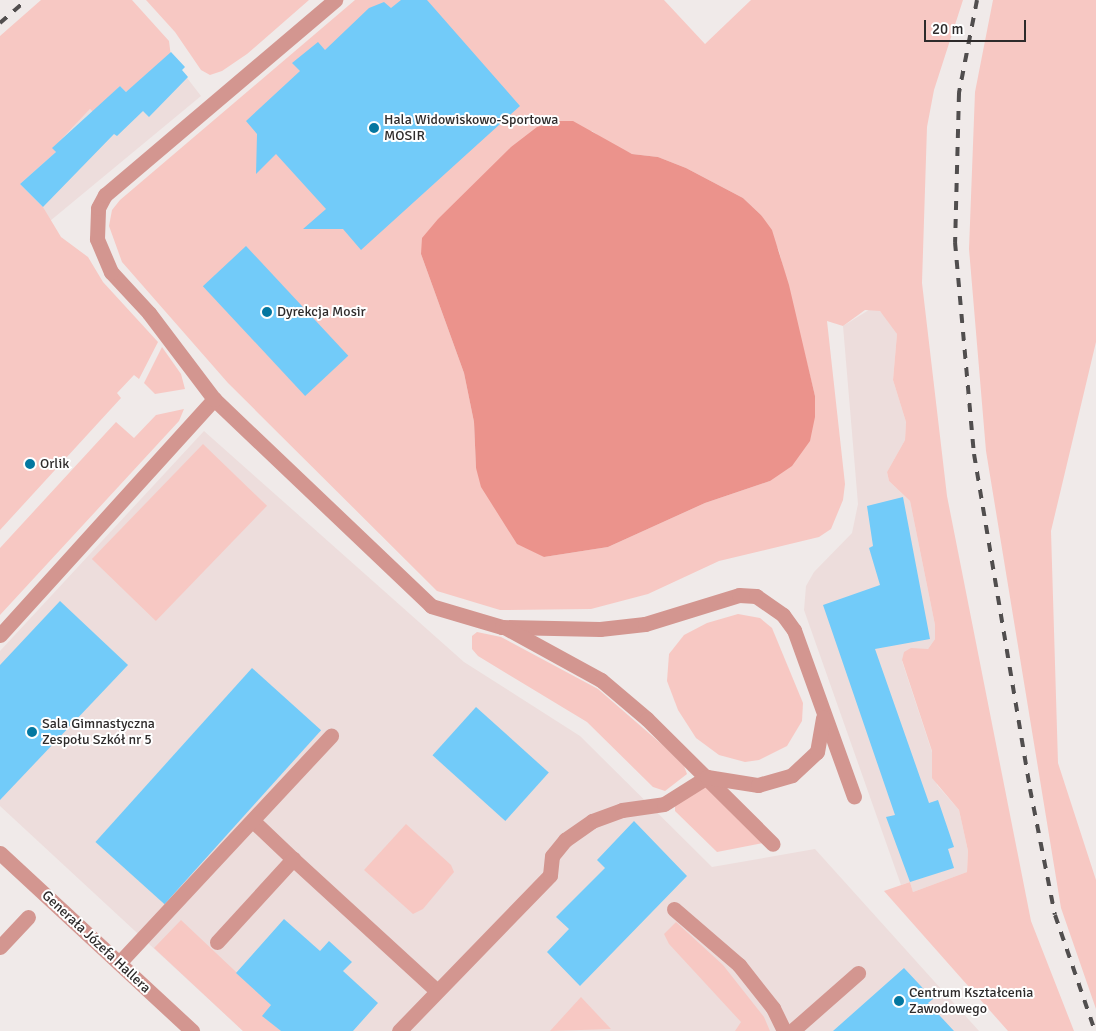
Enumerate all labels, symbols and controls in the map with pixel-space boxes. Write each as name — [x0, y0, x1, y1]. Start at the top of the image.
scale bar — [926, 10, 1028, 42]
text: 20 m — [932, 20, 963, 38]
place label: Hala Widowiskowo-Sportowa MOSIR — [384, 112, 558, 144]
marker: Hala Widowiskowo-Sportowa MOSIR — [368, 122, 380, 134]
place label: Dyrekcja Mosir — [277, 304, 366, 320]
marker: Dyrekcja Mosir — [261, 306, 273, 318]
place label: Orlik — [40, 456, 69, 472]
marker: Orlik — [24, 458, 36, 470]
place label: Sala Gimnastyczna Zespołu Szkół nr 5 — [42, 716, 155, 749]
marker: Sala Gimnastyczna Zespołu Szkół nr 5 — [26, 726, 38, 738]
street label: Generała Józefa Hallera — [38, 887, 154, 997]
place label: Centrum Kształcenia Zawodowego — [909, 985, 1033, 1018]
marker: Centrum Kształcenia Zawodowego — [893, 995, 905, 1007]

